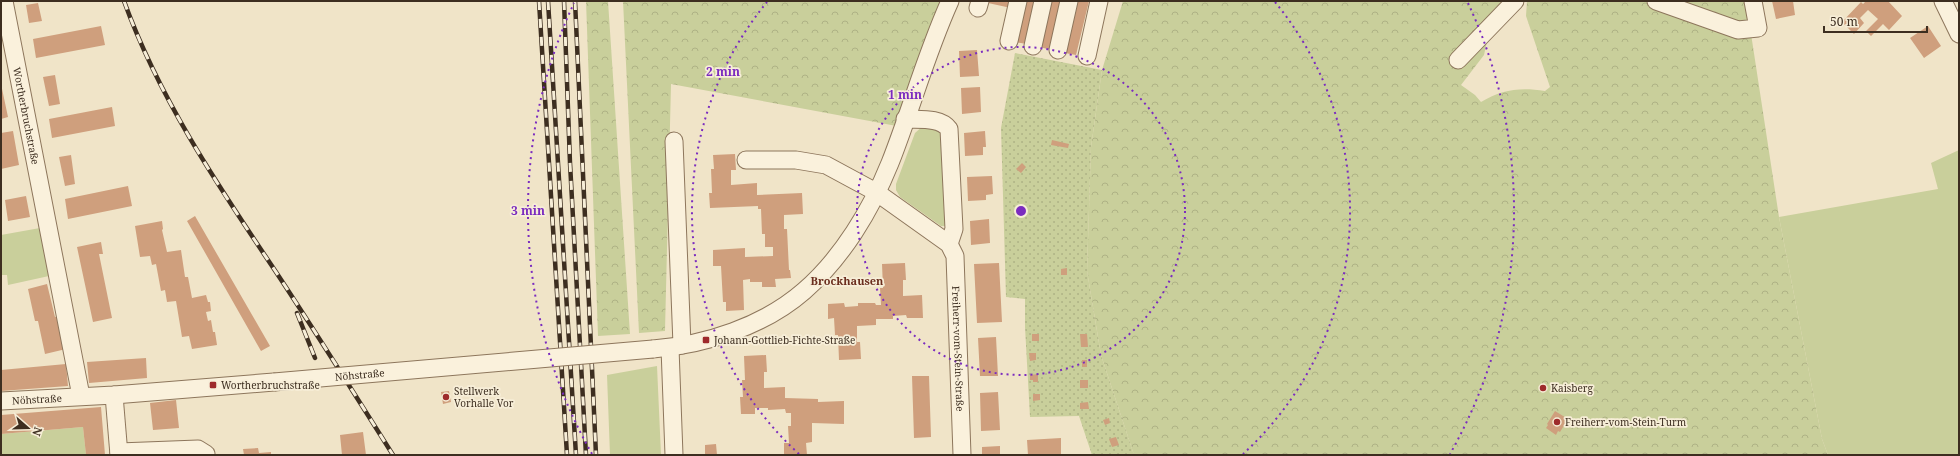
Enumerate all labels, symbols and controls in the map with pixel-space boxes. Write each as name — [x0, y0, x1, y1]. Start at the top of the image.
scale bar — [1824, 8, 1927, 34]
text: 50 m — [1830, 13, 1858, 30]
text: 2 min — [706, 63, 740, 80]
street label: Wortherbruchstraße — [10, 66, 43, 166]
text: 1 min — [888, 86, 922, 103]
text: 3 min — [511, 202, 545, 219]
centre of rings — [1014, 204, 1028, 218]
district label: Brockhausen — [811, 273, 884, 288]
street label: Freiherr-vom-Stein-Straße — [949, 286, 967, 412]
place label: Johann-Gottlieb-Fichte-Straße — [713, 333, 855, 347]
marker: Johann-Gottlieb-Fichte-Straße — [701, 335, 711, 345]
street label: Nöhstraße — [334, 365, 385, 384]
place label: Wortherbruchstraße — [221, 378, 320, 392]
marker: Wortherbruchstraße — [208, 380, 218, 390]
place label: Kaisberg — [1551, 381, 1594, 395]
marker: Kaisberg — [1538, 383, 1548, 393]
place label: Stellwerk Vorhalle Vor — [454, 384, 514, 410]
street label: Nöhstraße — [12, 391, 62, 407]
marker: Stellwerk Vorhalle Vor — [441, 392, 451, 402]
north arrow — [8, 408, 48, 448]
place label: Freiherr-vom-Stein-Turm — [1565, 415, 1687, 429]
marker: Freiherr-vom-Stein-Turm — [1552, 417, 1562, 427]
text: N — [29, 425, 46, 439]

